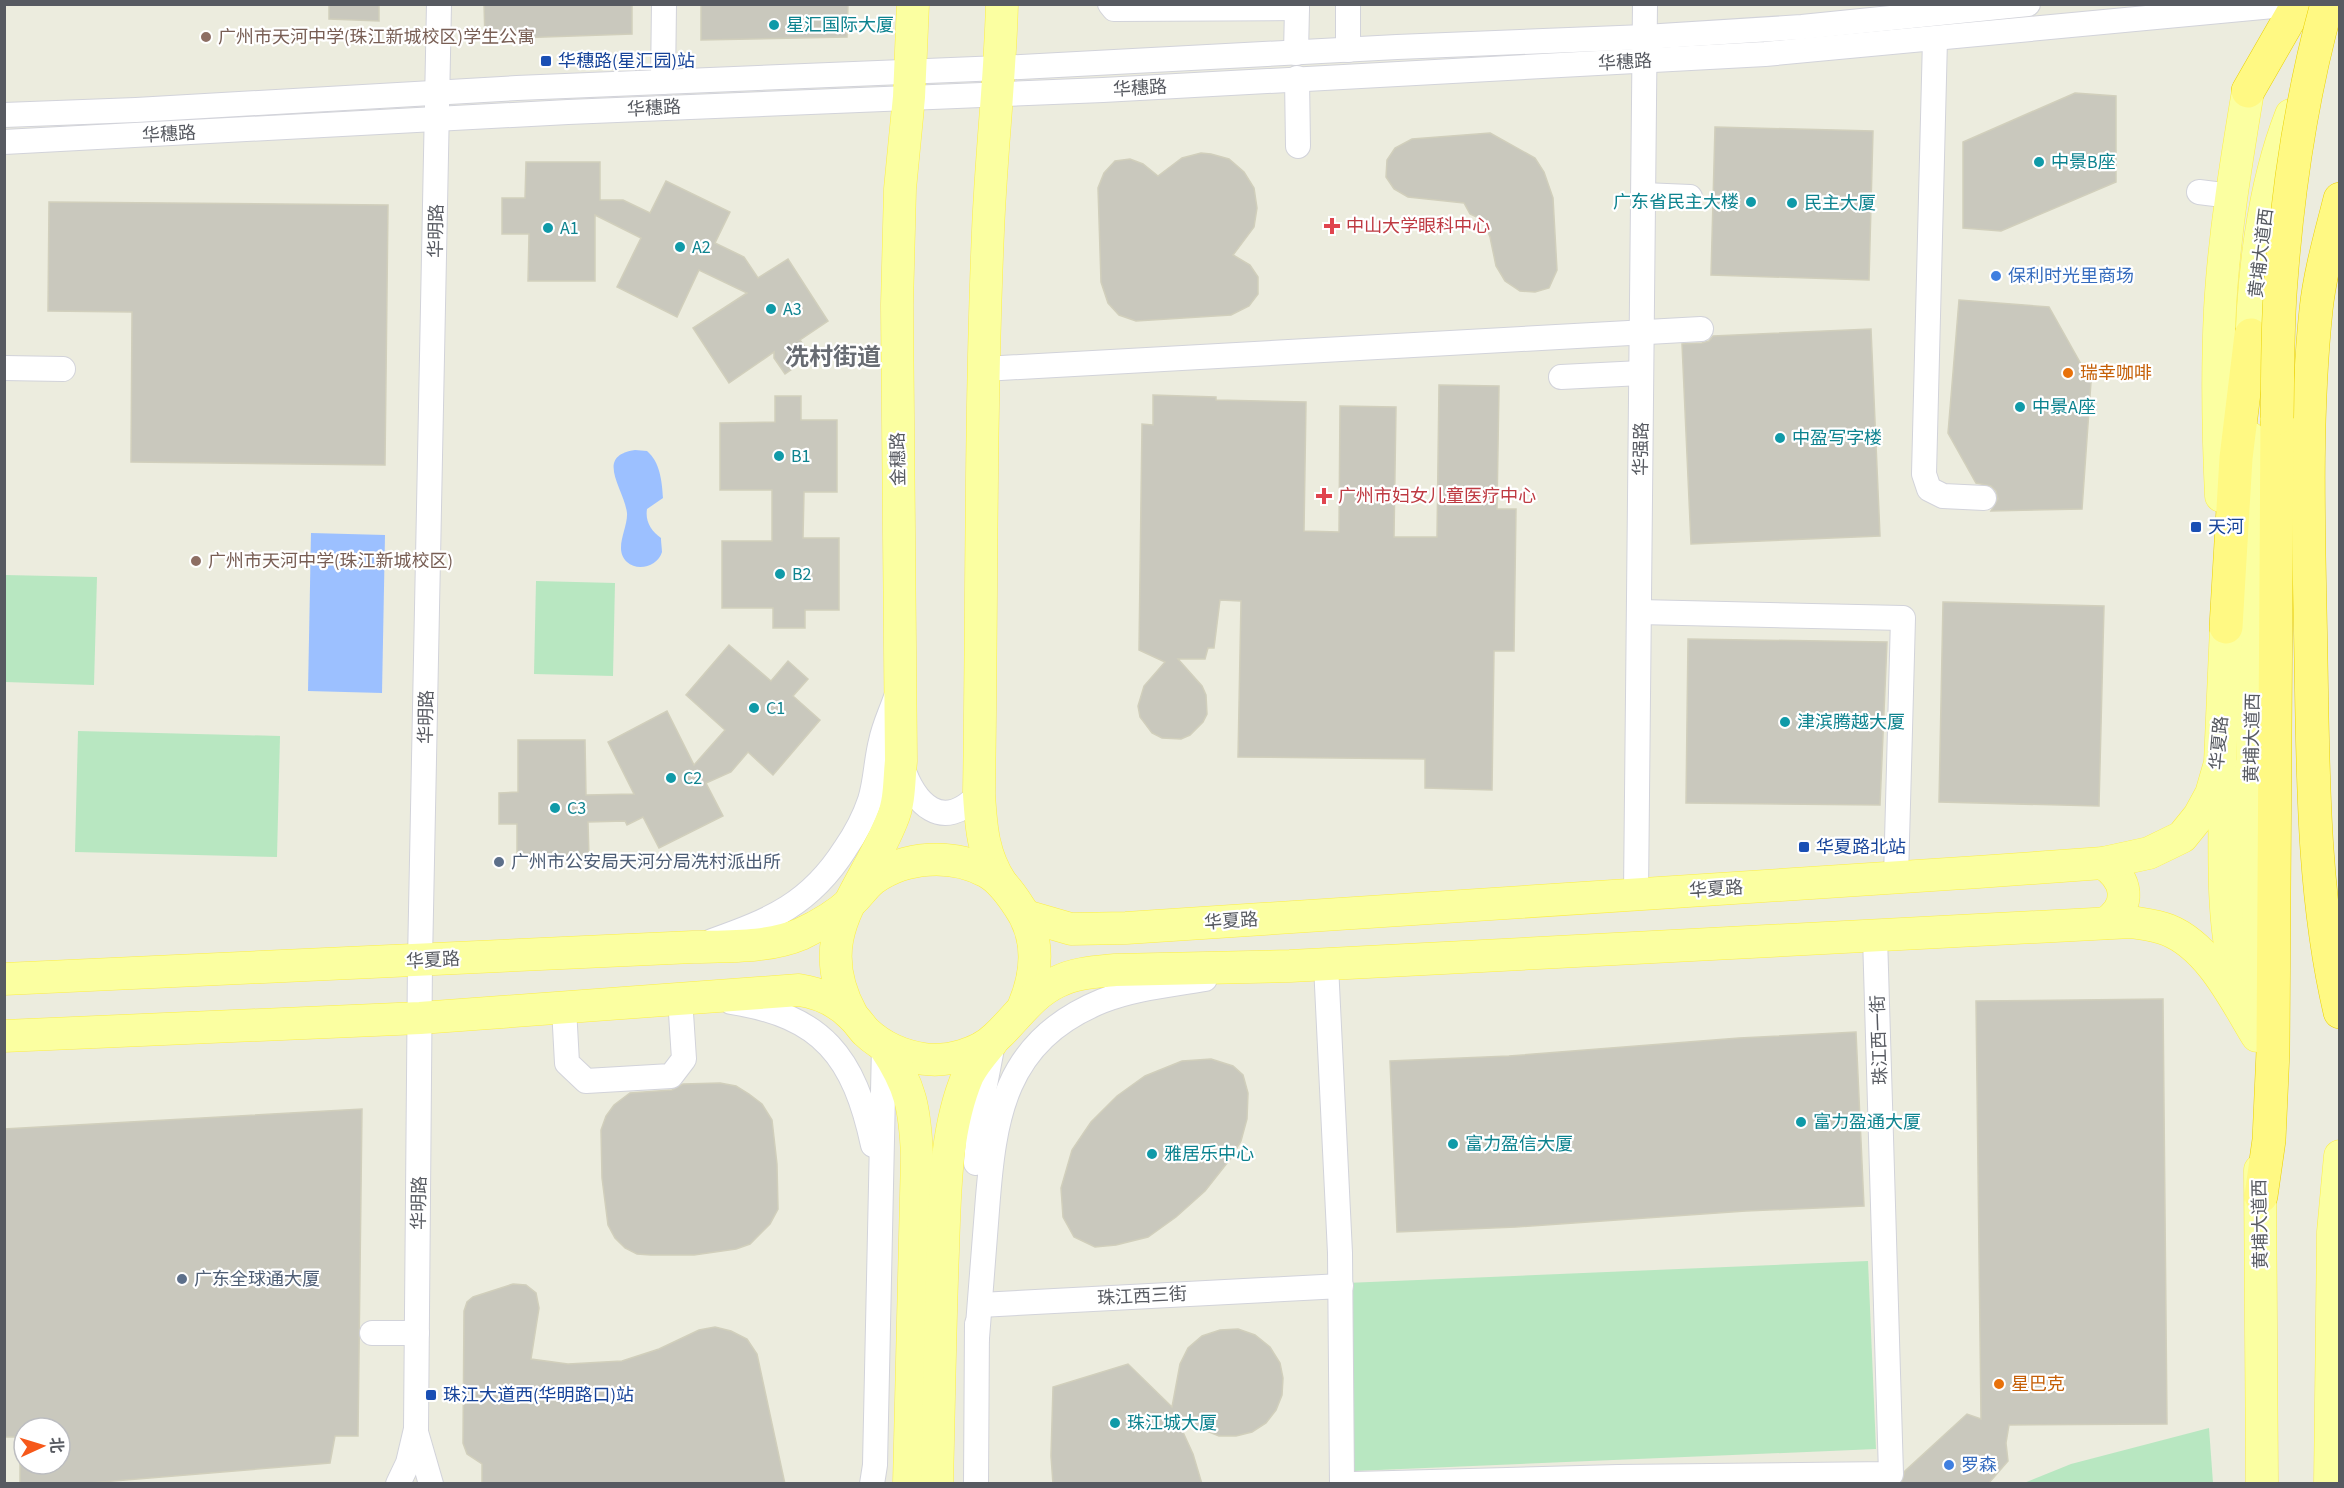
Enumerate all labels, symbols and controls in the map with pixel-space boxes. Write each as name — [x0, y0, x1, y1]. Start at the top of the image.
place label: 星汇国际大厦 — [786, 13, 894, 38]
marker: 星汇国际大厦 — [767, 18, 781, 32]
place label: 广州市天河中学(珠江新城校区)学生公寓 — [218, 25, 535, 50]
marker: 广州市天河中学(珠江新城校区)学生公寓 — [199, 30, 213, 44]
place label: 华穗路(星汇园)站 — [558, 49, 695, 74]
street label: 华穗路 — [1597, 49, 1653, 76]
marker: 华穗路(星汇园)站 — [539, 54, 553, 68]
street label: 华穗路 — [1112, 75, 1168, 102]
street label: 华穗路 — [626, 95, 682, 122]
street label: 华穗路 — [141, 121, 197, 148]
place label: 中景B座 — [2051, 150, 2116, 175]
marker: 中景B座 — [2032, 155, 2046, 169]
place label: 广东省民主大楼 — [1613, 190, 1739, 215]
place label: 民主大厦 — [1804, 191, 1876, 216]
marker: 广东省民主大楼 — [1744, 195, 1758, 209]
marker: 民主大厦 — [1785, 196, 1799, 210]
street label: 华明路 — [424, 204, 449, 258]
street label: 黄埔大道西 — [2244, 207, 2279, 299]
place label: 中山大学眼科中心 — [1346, 214, 1490, 239]
place label: A1 — [560, 216, 579, 241]
marker: 中山大学眼科中心 — [1323, 217, 1341, 235]
marker: A1 — [541, 221, 555, 235]
place label: A2 — [692, 235, 711, 260]
marker: A2 — [673, 240, 687, 254]
place label: 保利时光里商场 — [2008, 264, 2134, 289]
marker: 保利时光里商场 — [1989, 269, 2003, 283]
place label: A3 — [783, 297, 802, 322]
marker: A3 — [764, 302, 778, 316]
district label: 冼村街道 — [785, 340, 881, 375]
place label: 瑞幸咖啡 — [2080, 361, 2152, 386]
marker: 瑞幸咖啡 — [2061, 366, 2075, 380]
place label: 中景A座 — [2032, 395, 2096, 420]
marker: 中景A座 — [2013, 400, 2027, 414]
street label: 华强路 — [1629, 422, 1654, 476]
place label: 中盈写字楼 — [1792, 426, 1882, 451]
marker: 中盈写字楼 — [1773, 431, 1787, 445]
street label: 金穗路 — [886, 432, 911, 486]
place label: B1 — [791, 444, 811, 469]
marker: B1 — [772, 449, 786, 463]
place label: 广州市妇女儿童医疗中心 — [1338, 484, 1536, 509]
marker: 广州市妇女儿童医疗中心 — [1315, 487, 1333, 505]
place label: 天河 — [2208, 515, 2244, 540]
marker: 天河 — [2189, 520, 2203, 534]
place label: 广州市天河中学(珠江新城校区) — [208, 549, 453, 574]
marker: 广州市天河中学(珠江新城校区) — [189, 554, 203, 568]
place label: B2 — [792, 562, 812, 587]
marker: B2 — [773, 567, 787, 581]
street label: 华明路 — [414, 690, 439, 744]
street label: 黄埔大道西 — [2239, 693, 2266, 783]
place label: C1 — [766, 696, 785, 721]
marker: C1 — [747, 701, 761, 715]
place label: 津滨腾越大厦 — [1797, 710, 1905, 735]
marker: 津滨腾越大厦 — [1778, 715, 1792, 729]
street label: 华夏路 — [2205, 715, 2234, 771]
place label: C2 — [683, 766, 702, 791]
marker: C2 — [664, 771, 678, 785]
place label: C3 — [567, 796, 586, 821]
marker: C3 — [548, 801, 562, 815]
place label: 华夏路北站 — [1816, 835, 1906, 860]
marker: 华夏路北站 — [1797, 840, 1811, 854]
place label: 广州市公安局天河分局冼村派出所 — [511, 850, 781, 875]
marker: 广州市公安局天河分局冼村派出所 — [492, 855, 506, 869]
street label: 华夏路 — [1688, 875, 1744, 904]
street label: 华夏路 — [1203, 907, 1259, 936]
street label: 华夏路 — [405, 947, 461, 974]
street label: 珠江西一街 — [1865, 995, 1894, 1085]
place label: 富力盈通大厦 — [1813, 1110, 1921, 1135]
marker: 富力盈通大厦 — [1794, 1115, 1808, 1129]
place label: 富力盈信大厦 — [1465, 1132, 1573, 1157]
marker: 富力盈信大厦 — [1446, 1137, 1460, 1151]
place label: 雅居乐中心 — [1164, 1142, 1254, 1167]
marker: 雅居乐中心 — [1145, 1147, 1159, 1161]
street label: 华明路 — [407, 1176, 432, 1230]
street label: 黄埔大道西 — [2247, 1179, 2274, 1269]
place label: 广东全球通大厦 — [194, 1267, 320, 1292]
marker: 广东全球通大厦 — [175, 1272, 189, 1286]
street label: 珠江西三街 — [1096, 1282, 1188, 1311]
place label: 星巴克 — [2011, 1372, 2065, 1397]
marker: 星巴克 — [1992, 1377, 2006, 1391]
place label: 珠江大道西(华明路口)站 — [443, 1383, 634, 1408]
marker: 珠江大道西(华明路口)站 — [424, 1388, 438, 1402]
place label: 珠江城大厦 — [1127, 1411, 1217, 1436]
north arrow — [12, 1416, 72, 1476]
marker: 珠江城大厦 — [1108, 1416, 1122, 1430]
text: 北 — [44, 1436, 67, 1454]
place label: 罗森 — [1961, 1453, 1997, 1478]
marker: 罗森 — [1942, 1458, 1956, 1472]

